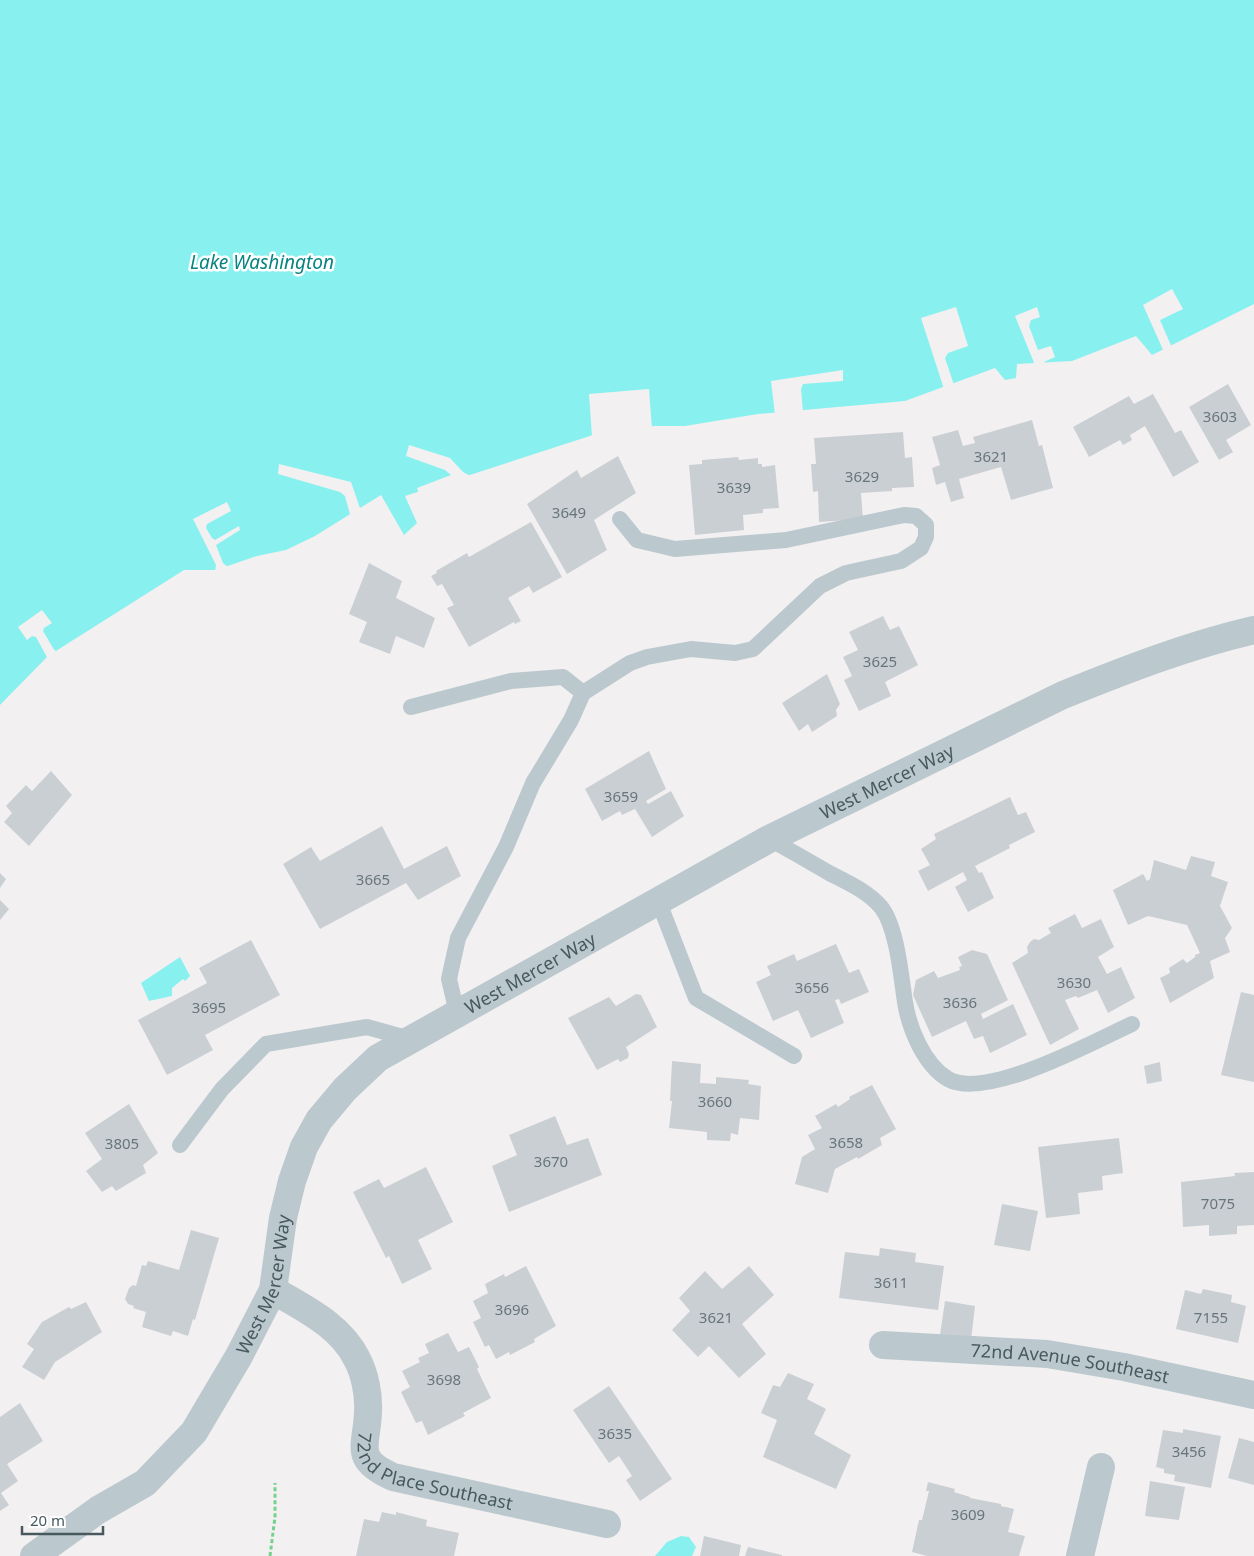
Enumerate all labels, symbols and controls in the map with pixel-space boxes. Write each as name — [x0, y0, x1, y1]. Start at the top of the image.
water label: Lake Washington — [190, 249, 334, 275]
house number: 3603 — [1203, 406, 1237, 426]
house number: 3621 — [974, 446, 1008, 466]
house number: 3629 — [845, 466, 879, 486]
house number: 3639 — [717, 477, 751, 497]
house number: 3649 — [552, 502, 586, 522]
house number: 3625 — [863, 651, 897, 671]
street label: West Mercer Way — [816, 738, 959, 824]
house number: 3659 — [604, 786, 638, 806]
house number: 3665 — [356, 869, 390, 889]
street label: West Mercer Way — [460, 926, 601, 1019]
house number: 3630 — [1057, 972, 1091, 992]
house number: 3656 — [795, 977, 829, 997]
house number: 3636 — [943, 992, 977, 1012]
house number: 3695 — [192, 997, 226, 1017]
house number: 3660 — [698, 1091, 732, 1111]
house number: 3658 — [829, 1132, 863, 1152]
house number: 3805 — [105, 1133, 139, 1153]
house number: 3670 — [534, 1151, 568, 1171]
house number: 7075 — [1201, 1193, 1235, 1213]
street label: West Mercer Way — [230, 1212, 295, 1358]
house number: 3611 — [874, 1272, 908, 1292]
house number: 3696 — [495, 1299, 529, 1319]
house number: 3621 — [699, 1307, 733, 1327]
house number: 7155 — [1194, 1307, 1228, 1327]
street label: 72nd Avenue Southeast — [970, 1338, 1172, 1388]
house number: 3698 — [427, 1369, 461, 1389]
house number: 3635 — [598, 1423, 632, 1443]
street label: 72nd Place Southeast — [352, 1431, 516, 1515]
house number: 3456 — [1172, 1441, 1206, 1461]
scale bar — [22, 1504, 104, 1536]
house number: 3609 — [951, 1504, 985, 1524]
text: 20 m — [30, 1510, 65, 1530]

